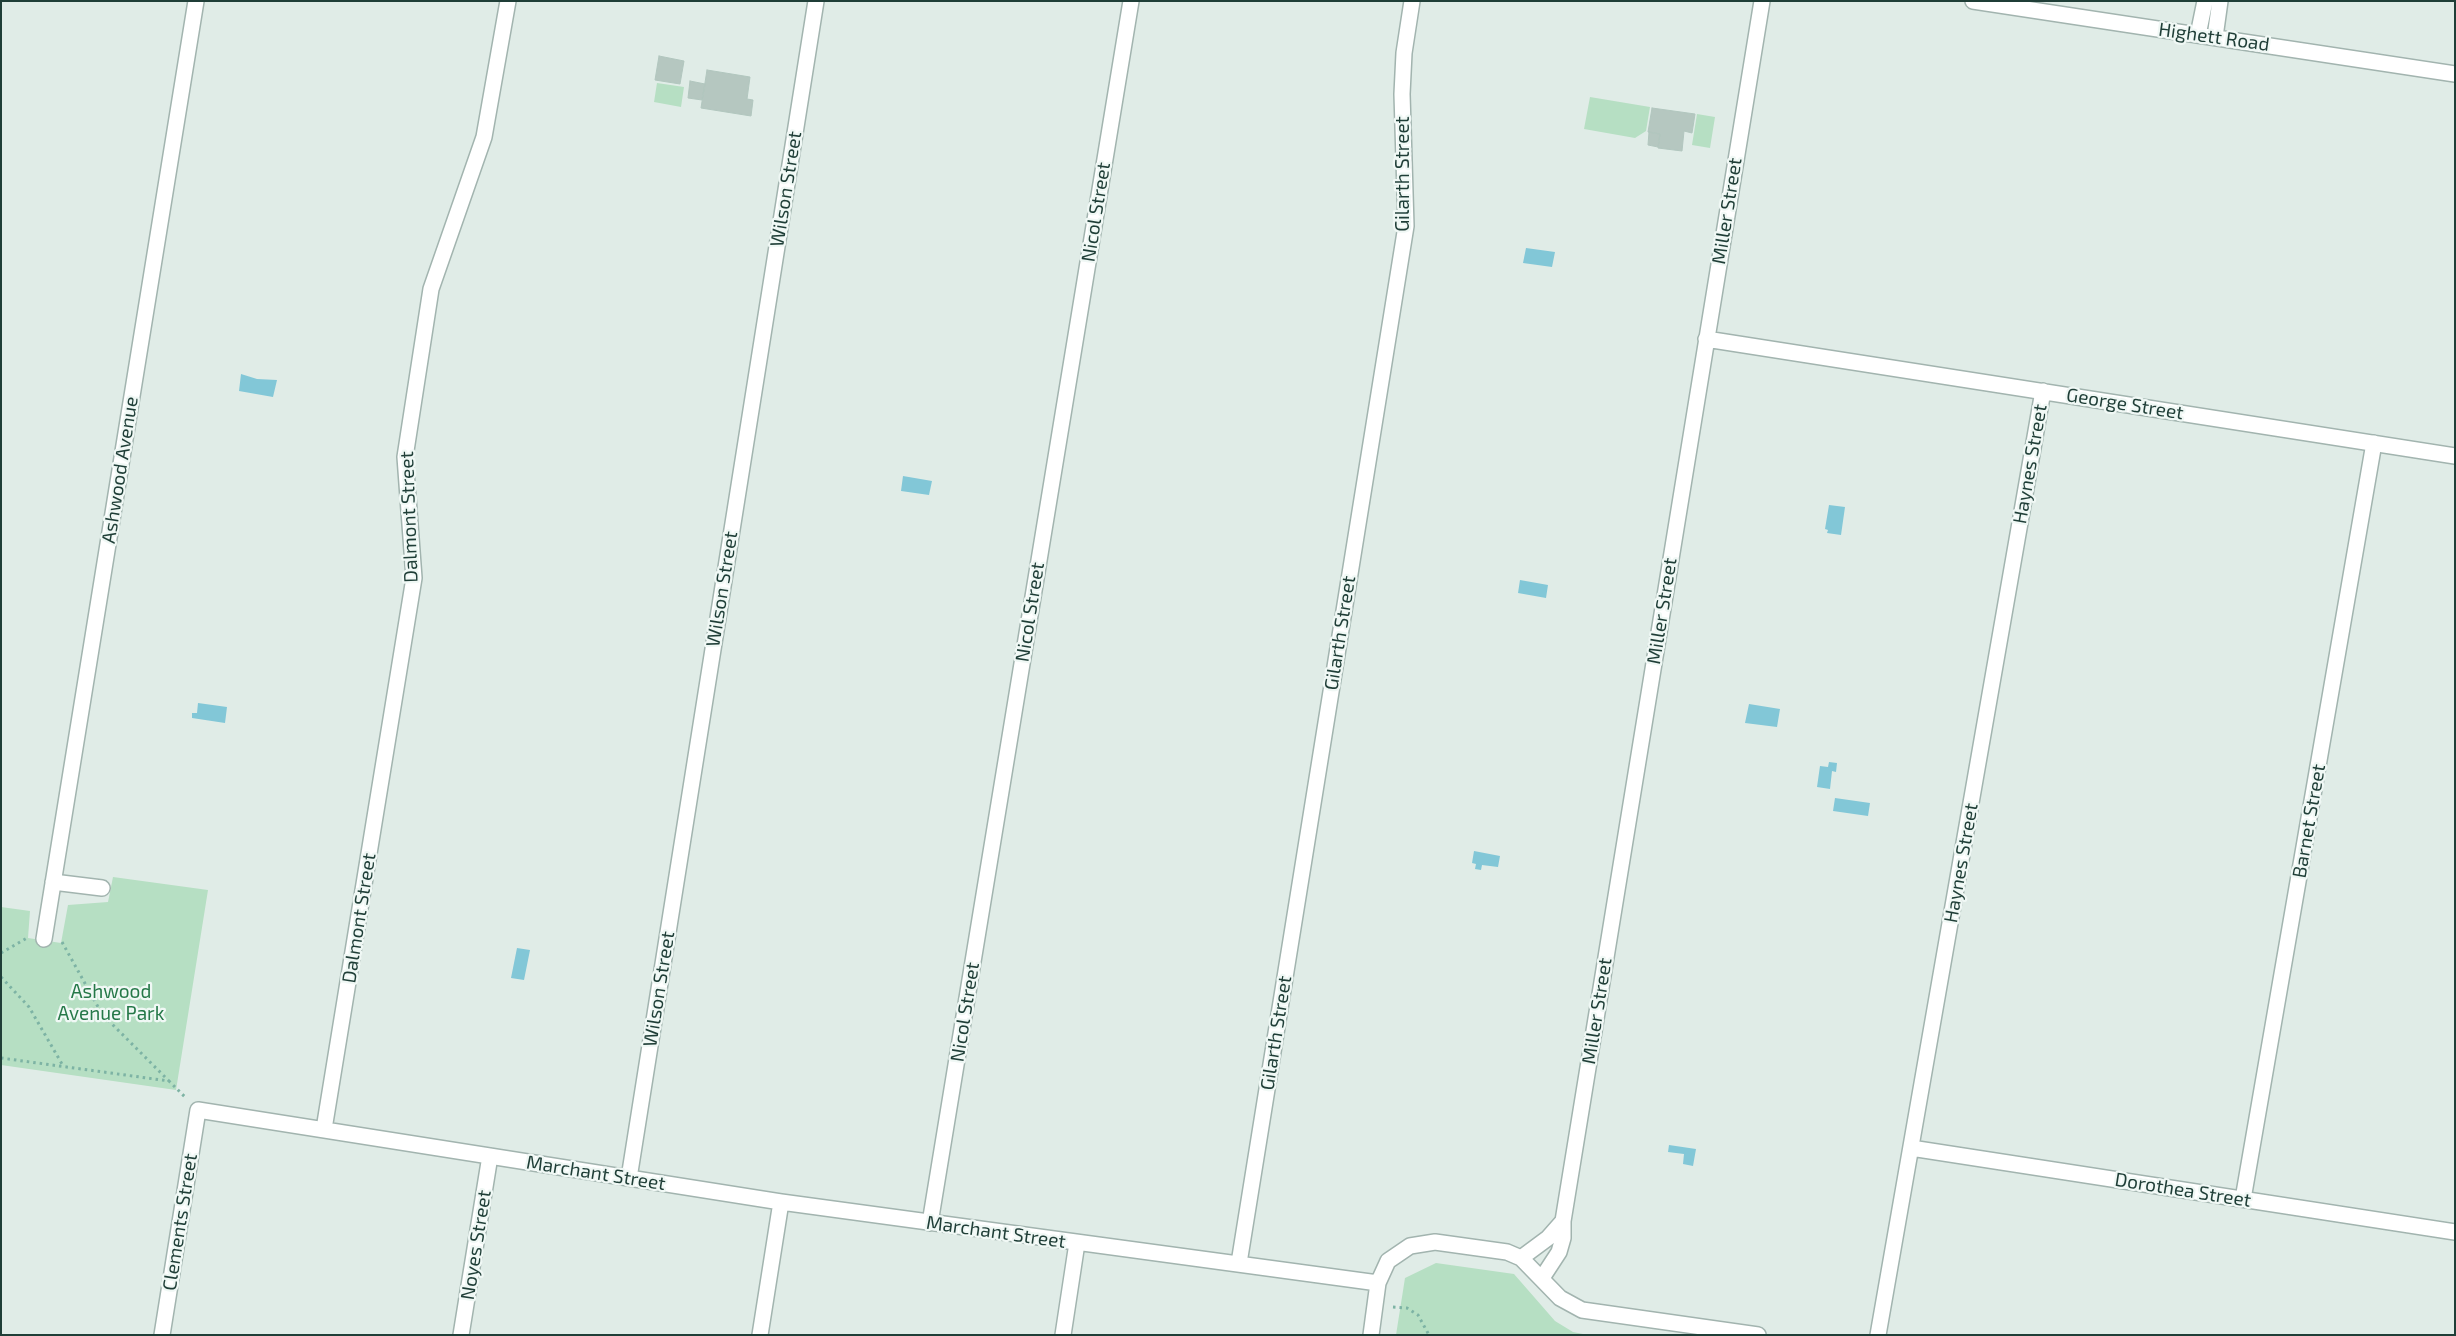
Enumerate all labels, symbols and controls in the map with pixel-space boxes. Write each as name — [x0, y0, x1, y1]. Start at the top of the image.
street label: Highett Road — [2157, 18, 2271, 56]
street label: Gilarth Street — [1392, 116, 1414, 232]
street label: Wilson Street — [766, 129, 806, 249]
street label: Miller Street — [1707, 156, 1747, 266]
street label: Nicol Street — [1077, 160, 1115, 264]
street label: George Street — [2065, 383, 2185, 425]
street label: Ashwood Avenue — [97, 395, 143, 545]
street label: Haynes Street — [2008, 402, 2052, 526]
street label: Dalmont Street — [395, 451, 423, 583]
street label: Wilson Street — [702, 529, 742, 649]
street label: Miller Street — [1642, 556, 1682, 666]
street label: Nicol Street — [1011, 560, 1049, 664]
street label: Gilarth Street — [1320, 574, 1360, 692]
street label: Barnet Street — [2288, 762, 2330, 880]
street label: Haynes Street — [1939, 801, 1983, 925]
street label: Dalmont Street — [337, 851, 381, 985]
street label: Wilson Street — [639, 929, 679, 1049]
street label: Miller Street — [1577, 956, 1617, 1066]
street label: Nicol Street — [946, 960, 984, 1064]
street label: Gilarth Street — [1256, 974, 1296, 1092]
park label: Ashwood Avenue Park — [58, 981, 164, 1025]
street label: Marchant Street — [525, 1151, 667, 1195]
street label: Clements Street — [158, 1152, 202, 1292]
street label: Dorothea Street — [2113, 1168, 2253, 1212]
street label: Noyes Street — [456, 1188, 496, 1302]
street label: Marchant Street — [925, 1211, 1067, 1253]

